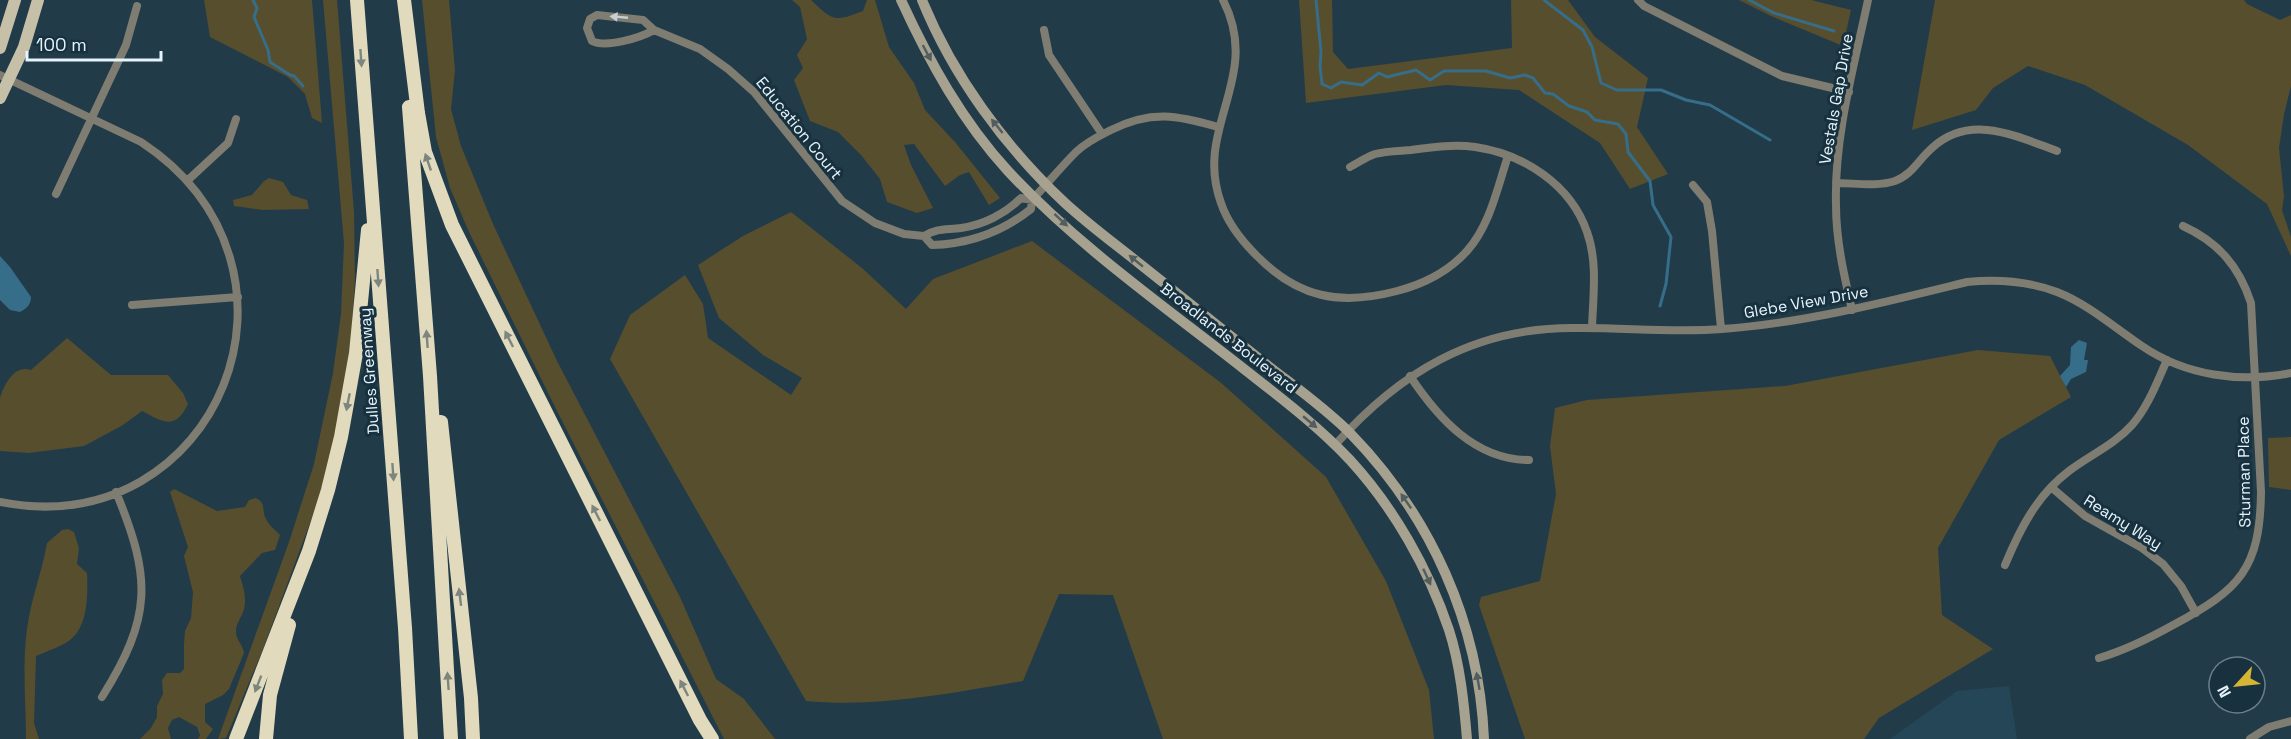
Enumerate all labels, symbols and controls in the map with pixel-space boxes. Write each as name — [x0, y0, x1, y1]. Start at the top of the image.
one-way arrow — [609, 12, 628, 22]
scale bar — [27, 24, 160, 62]
street label: Vestals Gap Drive — [1814, 32, 1858, 166]
text: 100 m — [36, 33, 87, 56]
one-way arrow — [922, 44, 932, 61]
one-way arrow — [356, 49, 366, 68]
street label: Education Court — [751, 73, 847, 183]
one-way arrow — [990, 118, 1003, 134]
one-way arrow — [423, 153, 433, 171]
one-way arrow — [1053, 213, 1067, 227]
one-way arrow — [1129, 255, 1144, 268]
one-way arrow — [373, 268, 383, 287]
street label: Broadlands Boulevard — [1156, 278, 1302, 398]
street label: Glebe View Drive — [1742, 281, 1870, 323]
street label: Dulles Greenway — [354, 307, 384, 435]
one-way arrow — [422, 330, 432, 349]
one-way arrow — [504, 330, 514, 347]
one-way arrow — [343, 393, 352, 412]
one-way arrow — [1302, 415, 1317, 428]
street label: Sturman Place — [2233, 416, 2255, 528]
one-way arrow — [388, 463, 398, 482]
street label: Reamy Way — [2080, 490, 2166, 554]
one-way arrow — [1401, 494, 1413, 509]
one-way arrow — [592, 505, 601, 522]
one-way arrow — [1422, 568, 1431, 585]
one-way arrow — [455, 588, 464, 607]
north arrow — [2207, 655, 2267, 715]
one-way arrow — [443, 671, 453, 690]
one-way arrow — [1473, 671, 1482, 690]
one-way arrow — [253, 675, 262, 693]
one-way arrow — [679, 679, 689, 696]
text: N — [2212, 682, 2236, 701]

